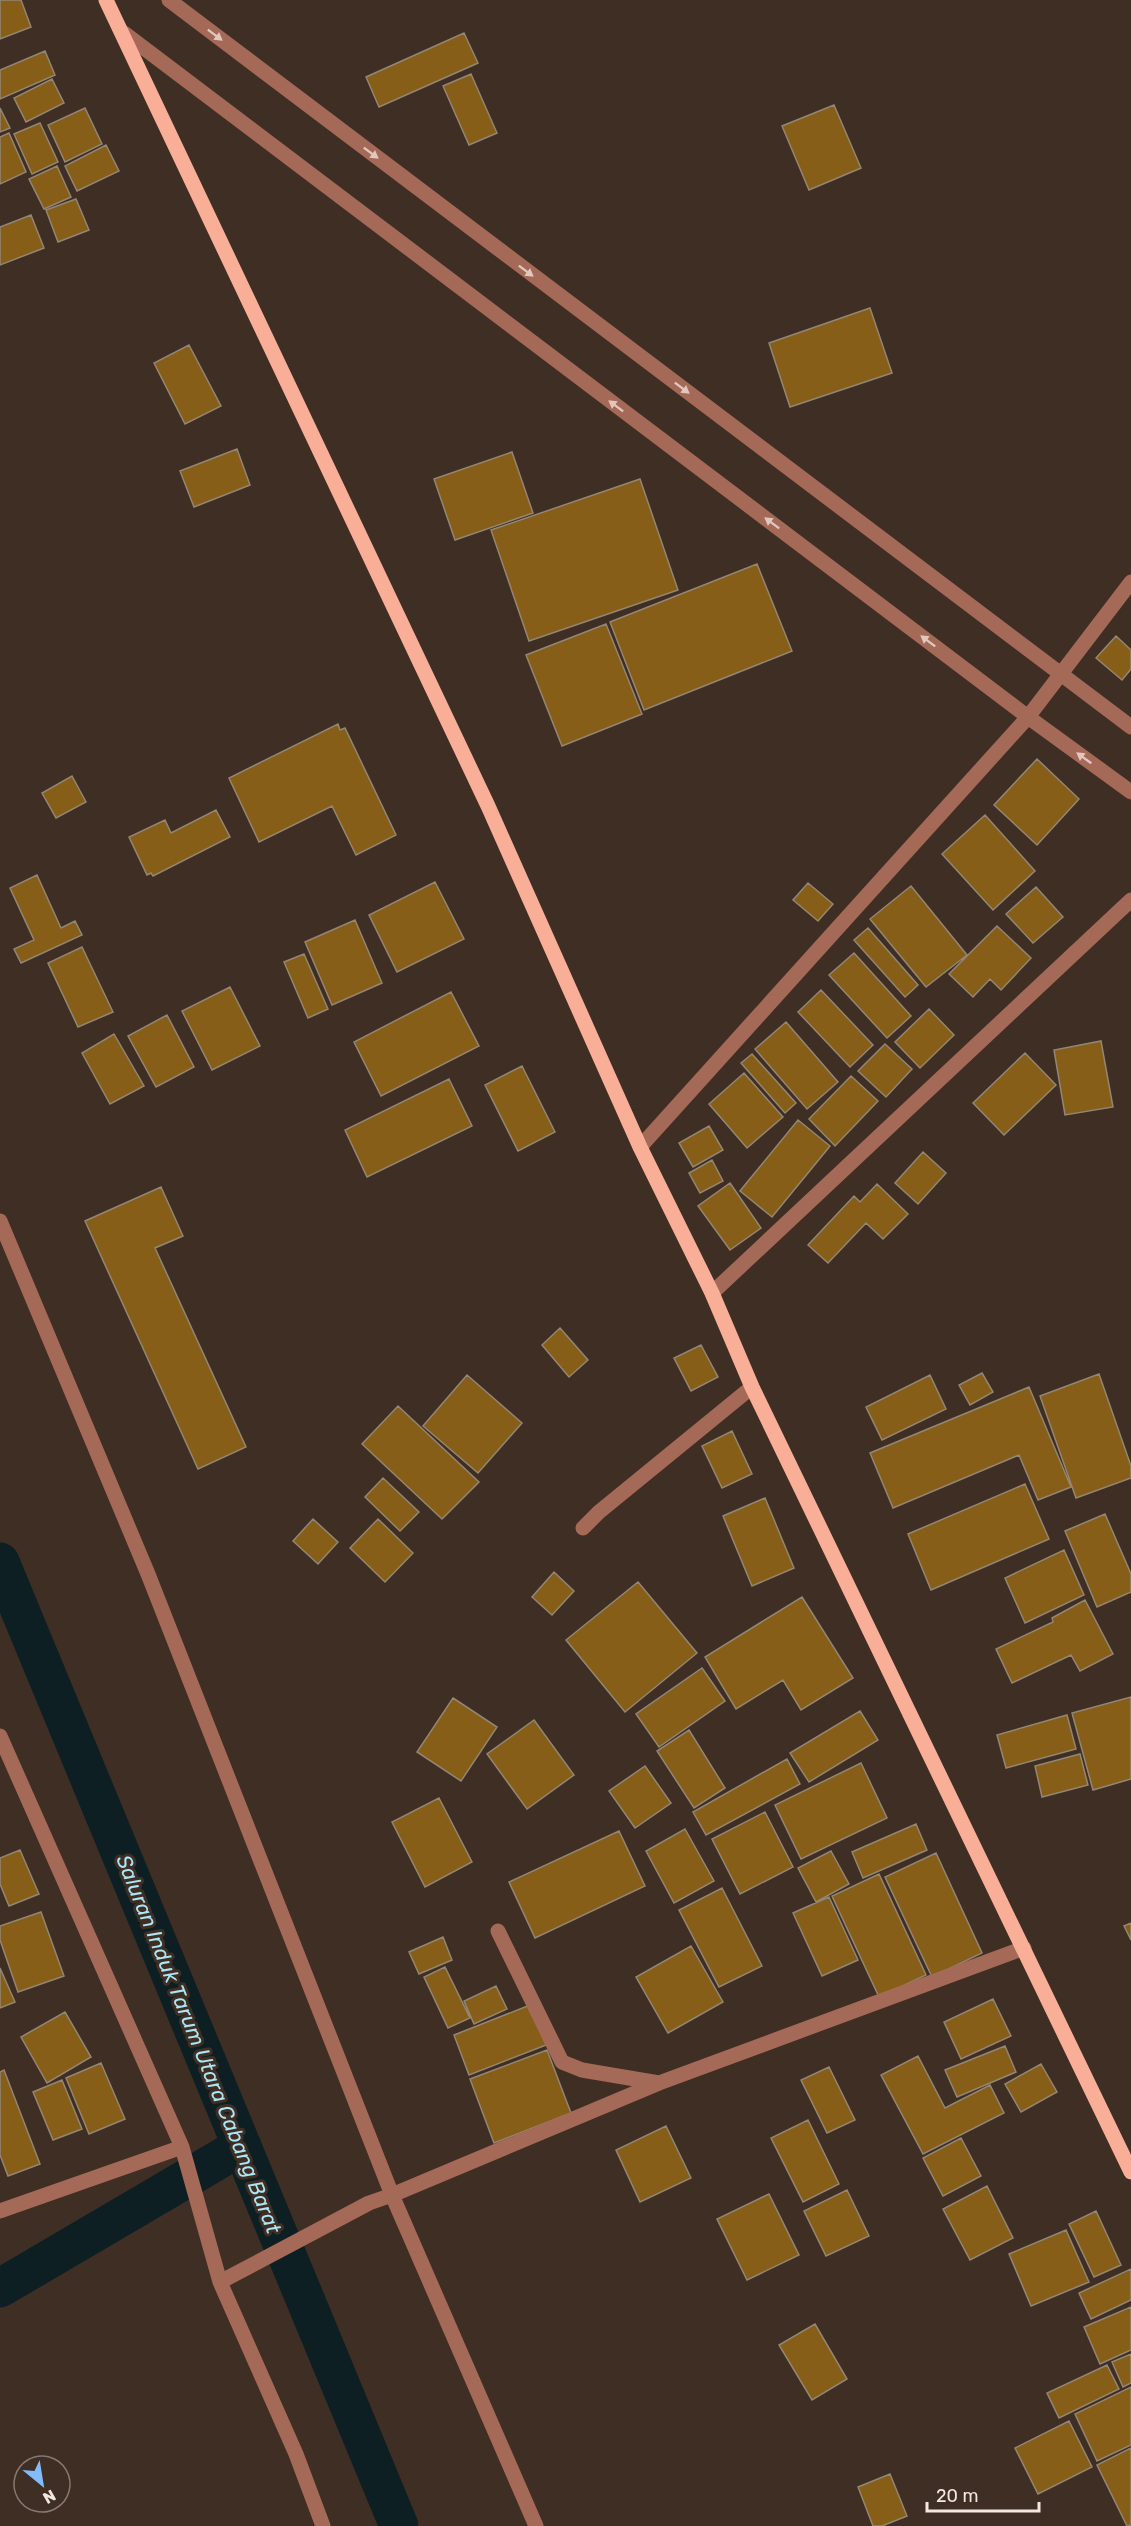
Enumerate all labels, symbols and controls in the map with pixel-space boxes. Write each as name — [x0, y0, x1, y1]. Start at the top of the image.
one-way arrow — [208, 29, 223, 41]
one-way arrow — [363, 147, 379, 159]
one-way arrow — [519, 264, 534, 276]
one-way arrow — [674, 382, 690, 395]
one-way arrow — [609, 400, 624, 412]
one-way arrow — [764, 517, 780, 530]
one-way arrow — [920, 635, 936, 647]
one-way arrow — [1076, 752, 1091, 764]
water label: Saluran Induk Tarum Utara Cabang Barat — [111, 1851, 287, 2238]
north arrow — [12, 2454, 72, 2514]
scale bar — [927, 2475, 1040, 2513]
text: N — [40, 2485, 59, 2508]
text: 20 m — [936, 2485, 978, 2507]

